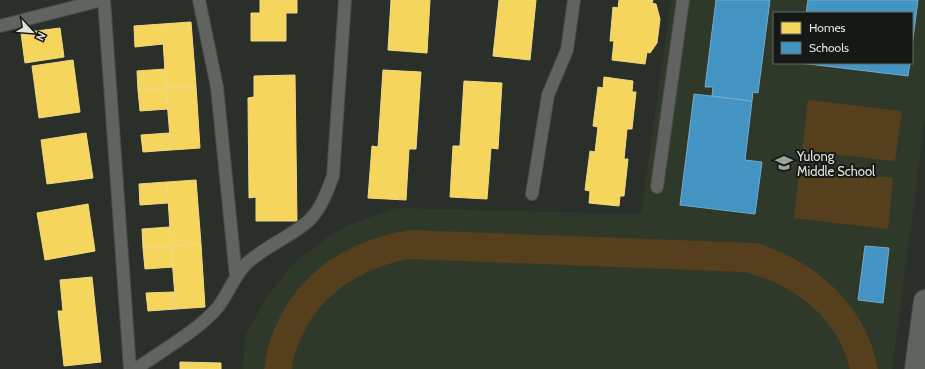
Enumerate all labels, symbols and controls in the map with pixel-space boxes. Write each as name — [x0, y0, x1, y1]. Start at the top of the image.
north arrow — [12, 12, 52, 52]
legend — [773, 12, 913, 64]
text: Homes — [809, 20, 846, 35]
text: N — [33, 30, 49, 43]
text: Schools — [809, 40, 849, 55]
place label: Yulong Middle School — [796, 148, 875, 179]
school or university icon: Yulong Middle School — [774, 153, 794, 173]

